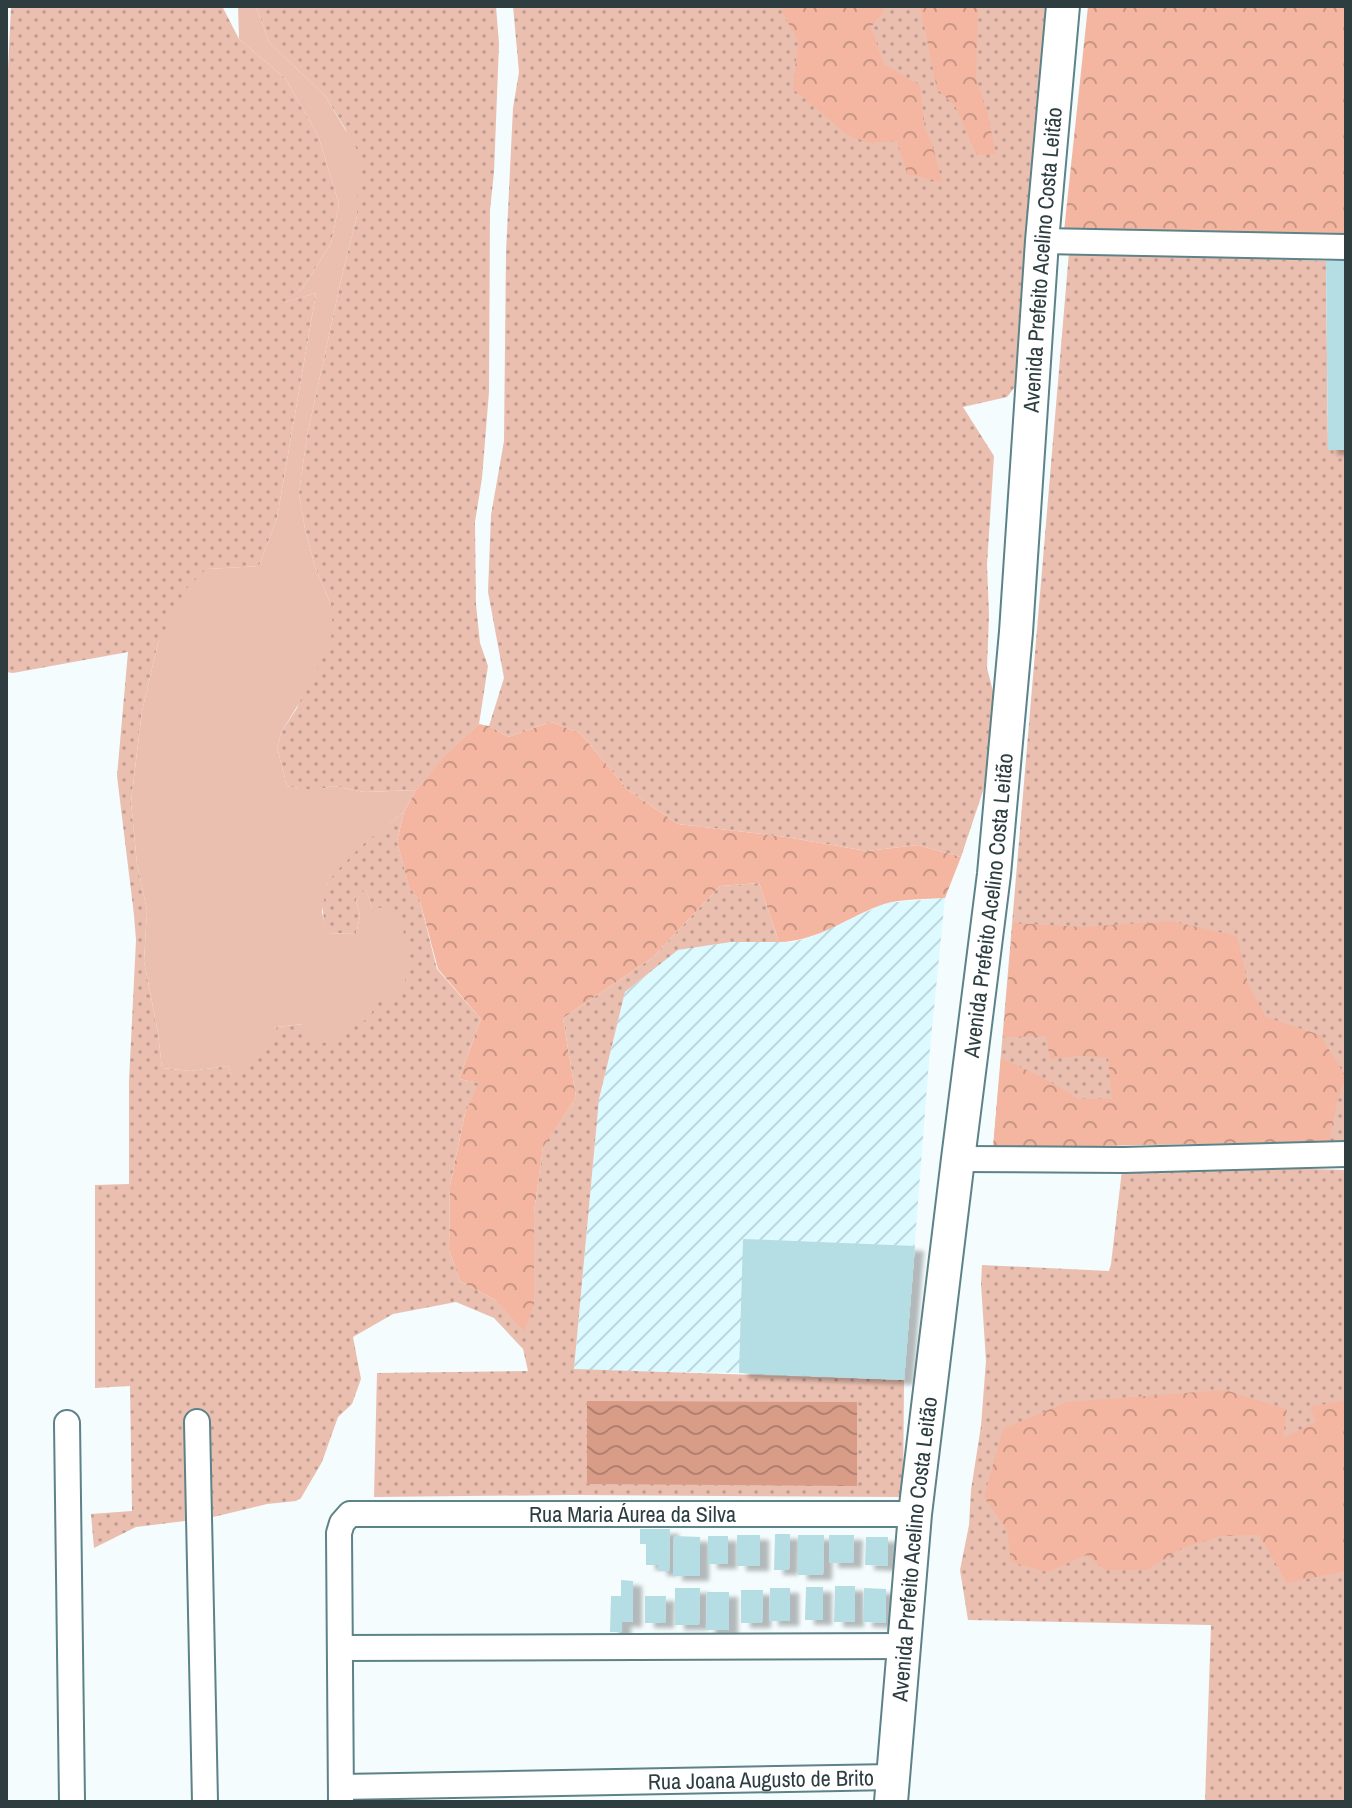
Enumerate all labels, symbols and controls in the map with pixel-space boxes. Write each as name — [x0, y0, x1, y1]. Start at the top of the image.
street label: Avenida Prefeito Acelino Costa Leitão — [1016, 106, 1069, 414]
street label: Avenida Prefeito Acelino Costa Leitão — [956, 752, 1020, 1060]
street label: Avenida Prefeito Acelino Costa Leitão — [884, 1395, 944, 1704]
street label: Rua Maria Áurea da Silva — [529, 1499, 736, 1529]
street label: Rua Joana Augusto de Brito — [648, 1762, 874, 1796]

